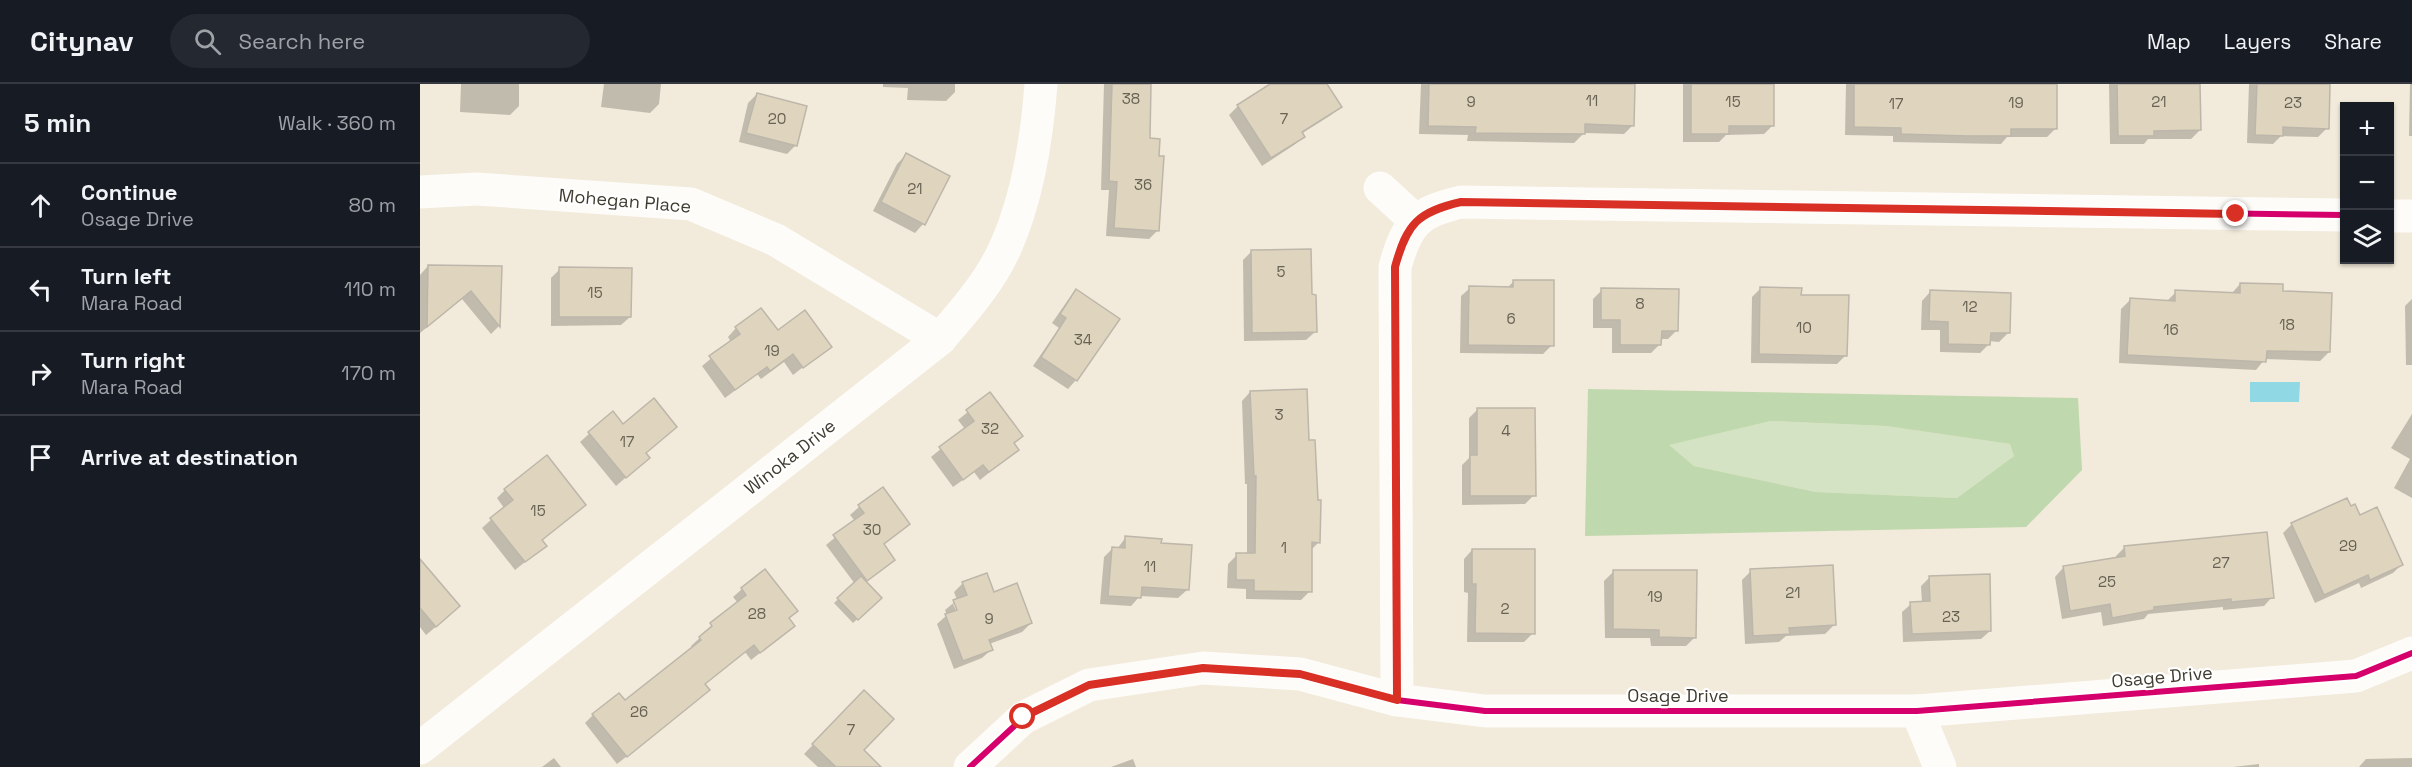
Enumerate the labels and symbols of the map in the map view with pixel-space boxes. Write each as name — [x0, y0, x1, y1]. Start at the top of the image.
house number: 38 — [1122, 89, 1140, 108]
house number: 11 — [1586, 91, 1598, 110]
house number: 9 — [1466, 92, 1476, 111]
house number: 15 — [1725, 92, 1741, 111]
house number: 21 — [2151, 92, 2167, 111]
house number: 19 — [2008, 93, 2024, 112]
house number: 23 — [2284, 93, 2302, 112]
house number: 17 — [1889, 94, 1903, 113]
house number: 20 — [768, 109, 786, 128]
house number: 7 — [1280, 109, 1288, 128]
house number: 36 — [1134, 175, 1152, 194]
house number: 21 — [907, 179, 923, 198]
street label: Mohegan Place — [558, 183, 692, 218]
route end — [2222, 200, 2248, 226]
house number: 5 — [1277, 262, 1286, 281]
house number: 15 — [587, 283, 603, 302]
house number: 8 — [1635, 294, 1645, 313]
house number: 12 — [1962, 297, 1978, 316]
house number: 6 — [1506, 309, 1516, 328]
house number: 18 — [2279, 315, 2295, 334]
house number: 10 — [1796, 318, 1812, 337]
house number: 16 — [2163, 320, 2179, 339]
house number: 34 — [1074, 330, 1092, 349]
house number: 19 — [764, 341, 780, 360]
house number: 3 — [1274, 405, 1284, 424]
street label: Winoka Drive — [739, 414, 840, 500]
house number: 32 — [981, 419, 999, 438]
house number: 4 — [1501, 421, 1511, 440]
house number: 17 — [620, 432, 634, 451]
house number: 15 — [530, 501, 546, 520]
house number: 30 — [863, 520, 881, 539]
house number: 29 — [2339, 536, 2357, 555]
house number: 1 — [1281, 538, 1287, 557]
house number: 27 — [2212, 553, 2230, 572]
house number: 11 — [1144, 557, 1156, 576]
house number: 25 — [2098, 572, 2116, 591]
house number: 21 — [1785, 583, 1801, 602]
house number: 19 — [1647, 587, 1663, 606]
house number: 2 — [1500, 599, 1510, 618]
house number: 28 — [748, 604, 766, 623]
house number: 23 — [1942, 607, 1960, 626]
house number: 9 — [984, 609, 994, 628]
street label: Osage Drive — [2110, 661, 2214, 692]
street label: Osage Drive — [1627, 684, 1729, 707]
house number: 26 — [630, 702, 648, 721]
route start — [1009, 703, 1035, 729]
house number: 7 — [847, 720, 855, 739]

